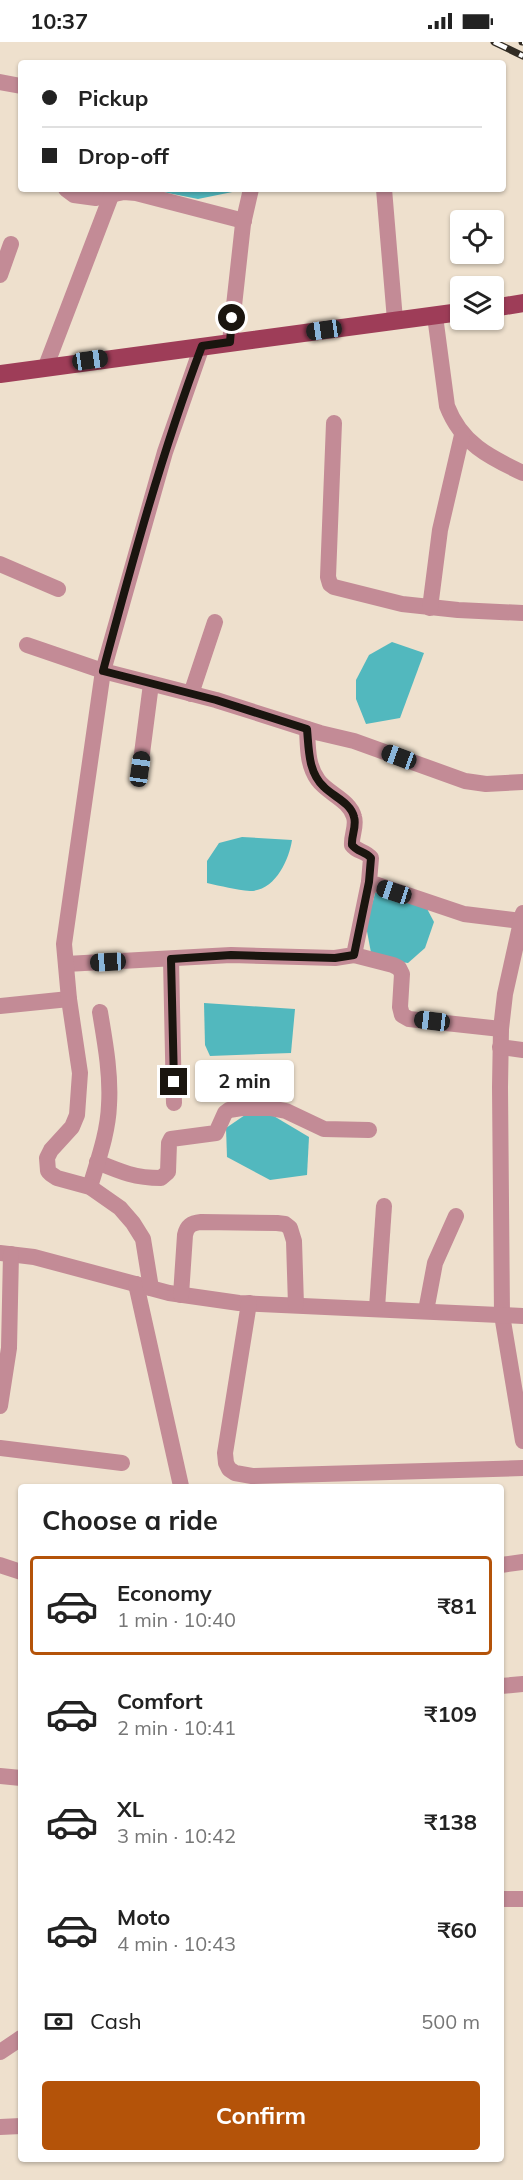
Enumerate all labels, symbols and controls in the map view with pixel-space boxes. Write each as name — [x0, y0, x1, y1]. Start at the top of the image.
text: 10:37 — [30, 7, 88, 35]
text: Pickup — [78, 84, 148, 112]
text: Drop-off — [78, 142, 169, 170]
map controls — [450, 210, 504, 330]
button: locate — [450, 210, 504, 264]
button: layers — [450, 276, 504, 330]
route start — [218, 304, 245, 331]
car — [305, 319, 343, 341]
car — [71, 349, 109, 371]
car — [379, 742, 419, 772]
car — [129, 750, 151, 788]
car — [374, 878, 414, 906]
car — [90, 952, 126, 972]
car — [413, 1010, 451, 1032]
callout: 2 min — [195, 1061, 294, 1103]
route end — [160, 1068, 187, 1095]
text: 2 min — [218, 1068, 271, 1093]
text: Choose a ride — [42, 1503, 218, 1537]
icon: car — [45, 1579, 99, 1633]
text: Economy — [117, 1579, 212, 1607]
text: ₹81 — [437, 1592, 477, 1620]
text: 1 min · 10:40 — [117, 1607, 236, 1632]
icon: car — [45, 1687, 99, 1741]
text: Comfort — [117, 1687, 203, 1715]
text: ₹109 — [424, 1700, 477, 1728]
text: 2 min · 10:41 — [117, 1715, 236, 1740]
icon: car — [45, 1795, 99, 1849]
text: XL — [117, 1795, 144, 1823]
text: ₹138 — [424, 1808, 477, 1836]
text: 3 min · 10:42 — [117, 1823, 236, 1848]
icon: car — [45, 1903, 99, 1957]
text: Moto — [117, 1903, 170, 1931]
text: ₹60 — [437, 1916, 477, 1944]
text: 4 min · 10:43 — [117, 1931, 236, 1956]
icon: cash — [42, 2005, 75, 2038]
text: Cash — [90, 2007, 142, 2035]
text: 500 m — [421, 2009, 480, 2034]
button: Confirm — [42, 2081, 480, 2150]

